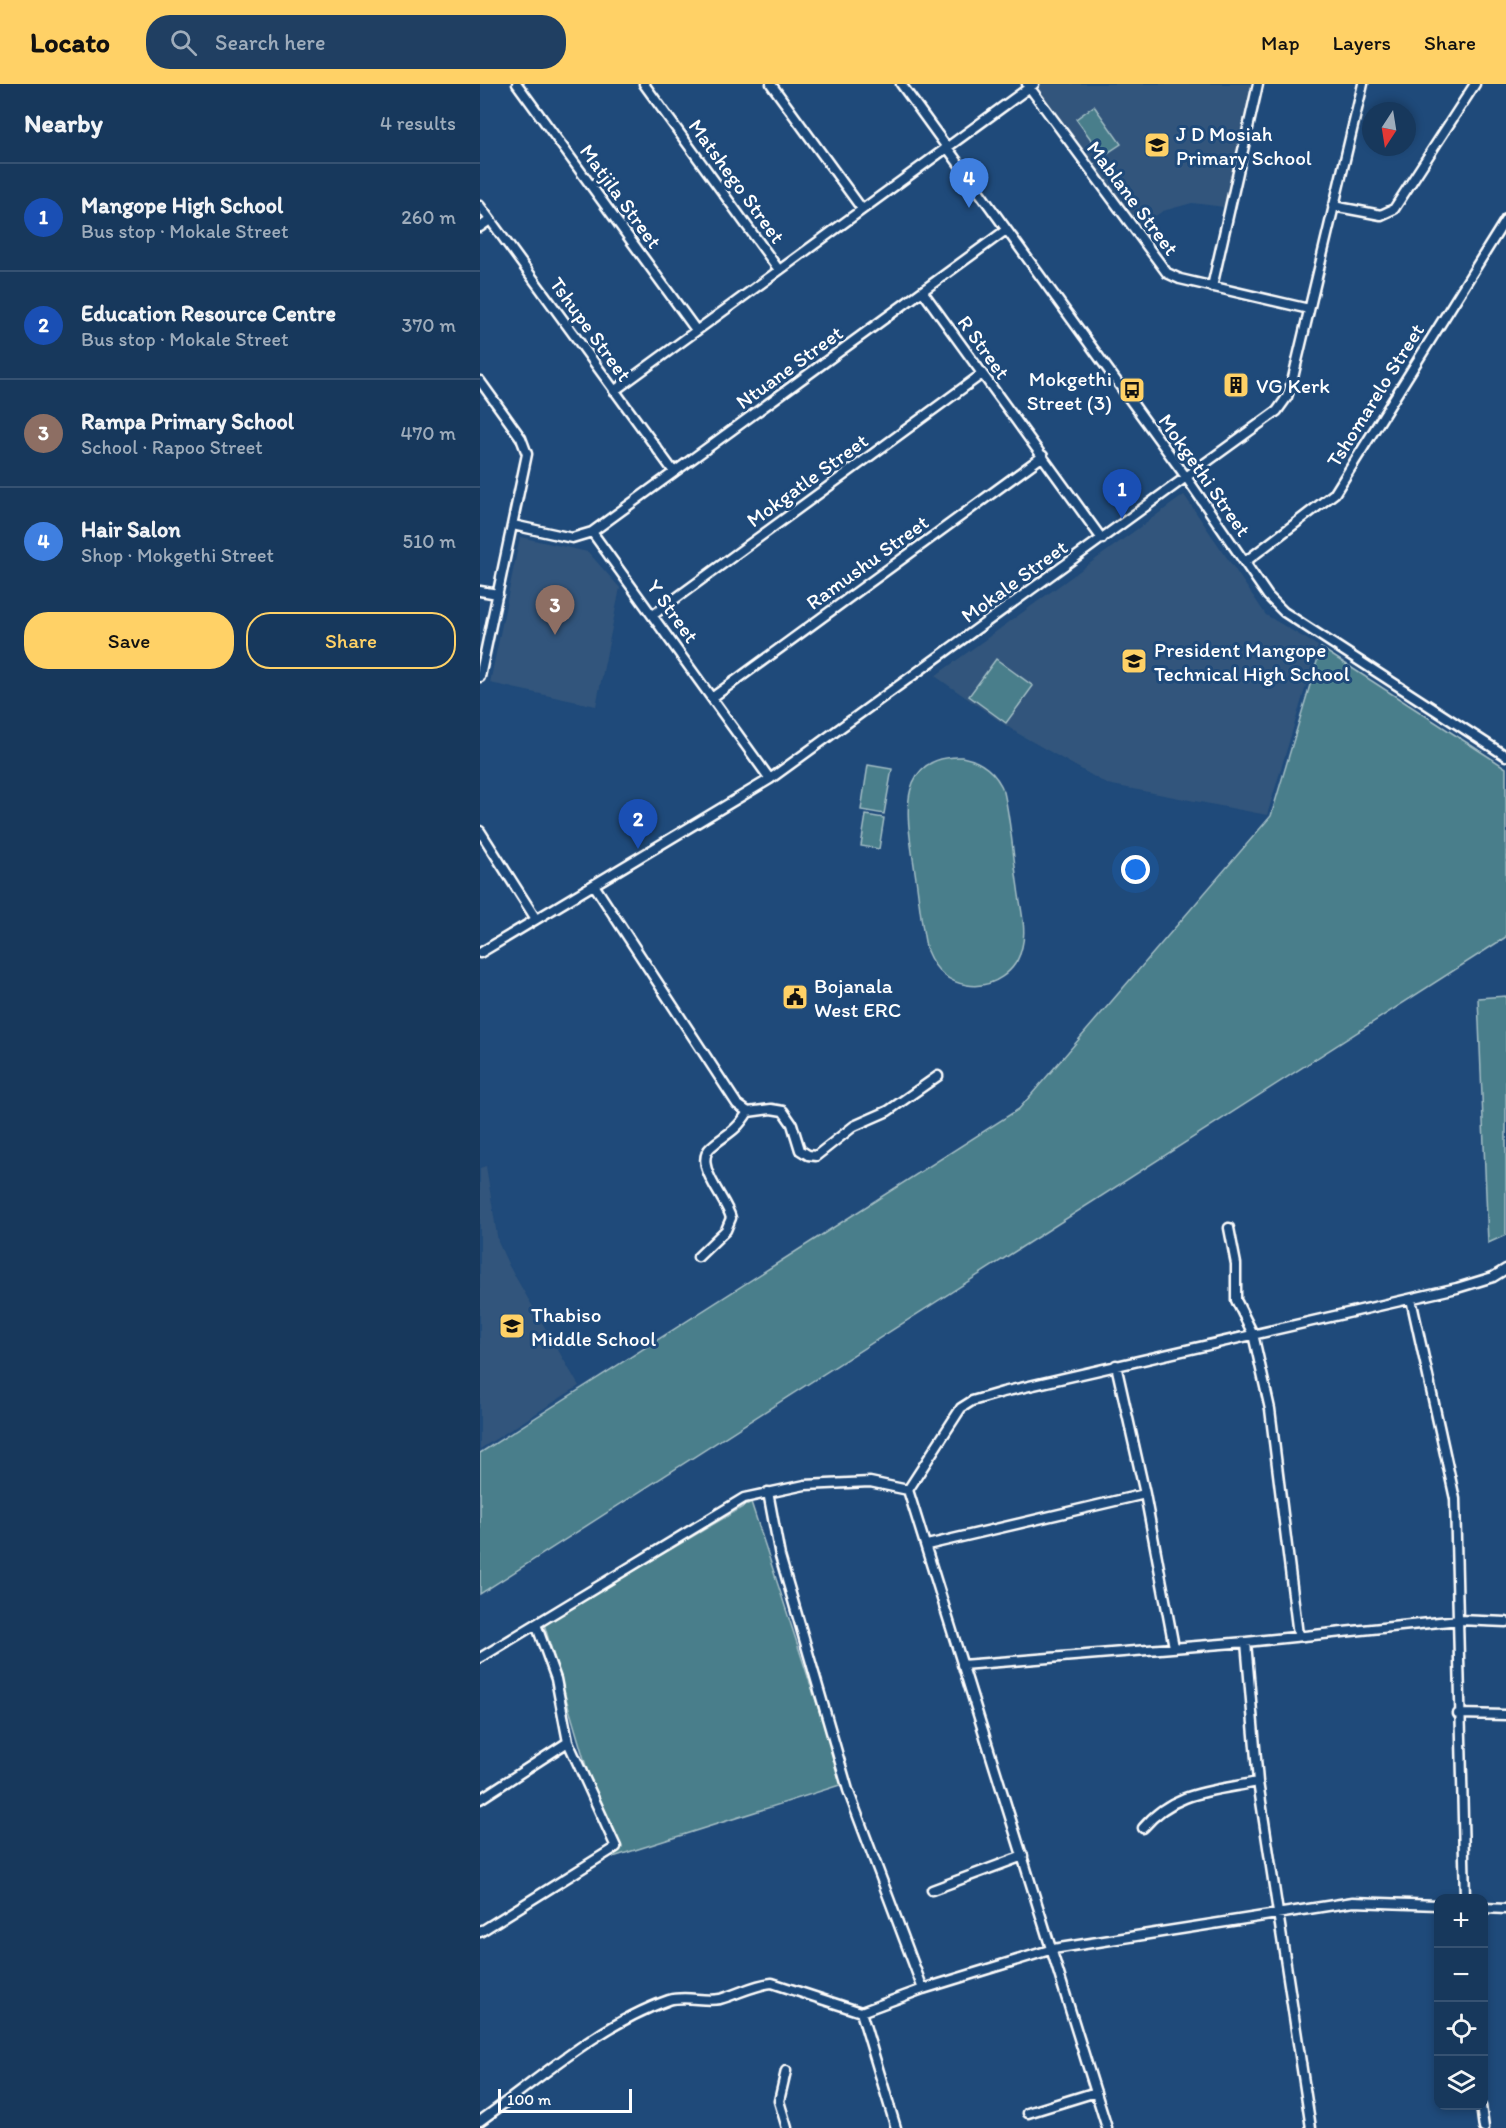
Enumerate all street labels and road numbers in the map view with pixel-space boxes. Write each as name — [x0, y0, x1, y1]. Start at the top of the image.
street label: Matshego Street — [683, 114, 791, 248]
street label: Mablane Street — [1082, 136, 1184, 260]
street label: Matjila Street — [575, 139, 667, 253]
street label: Tshupe Street — [545, 272, 637, 386]
street label: R Street — [952, 310, 1016, 384]
street label: Tshomarelo Street — [1321, 319, 1429, 471]
street label: Ntuane Street — [731, 320, 847, 414]
street label: Mokgethi Street — [1153, 409, 1257, 541]
street label: Mokgatle Street — [742, 428, 873, 532]
street label: Ramushu Street — [801, 509, 933, 615]
street label: Mokale Street — [956, 534, 1072, 628]
street label: Y Street — [642, 574, 704, 648]

